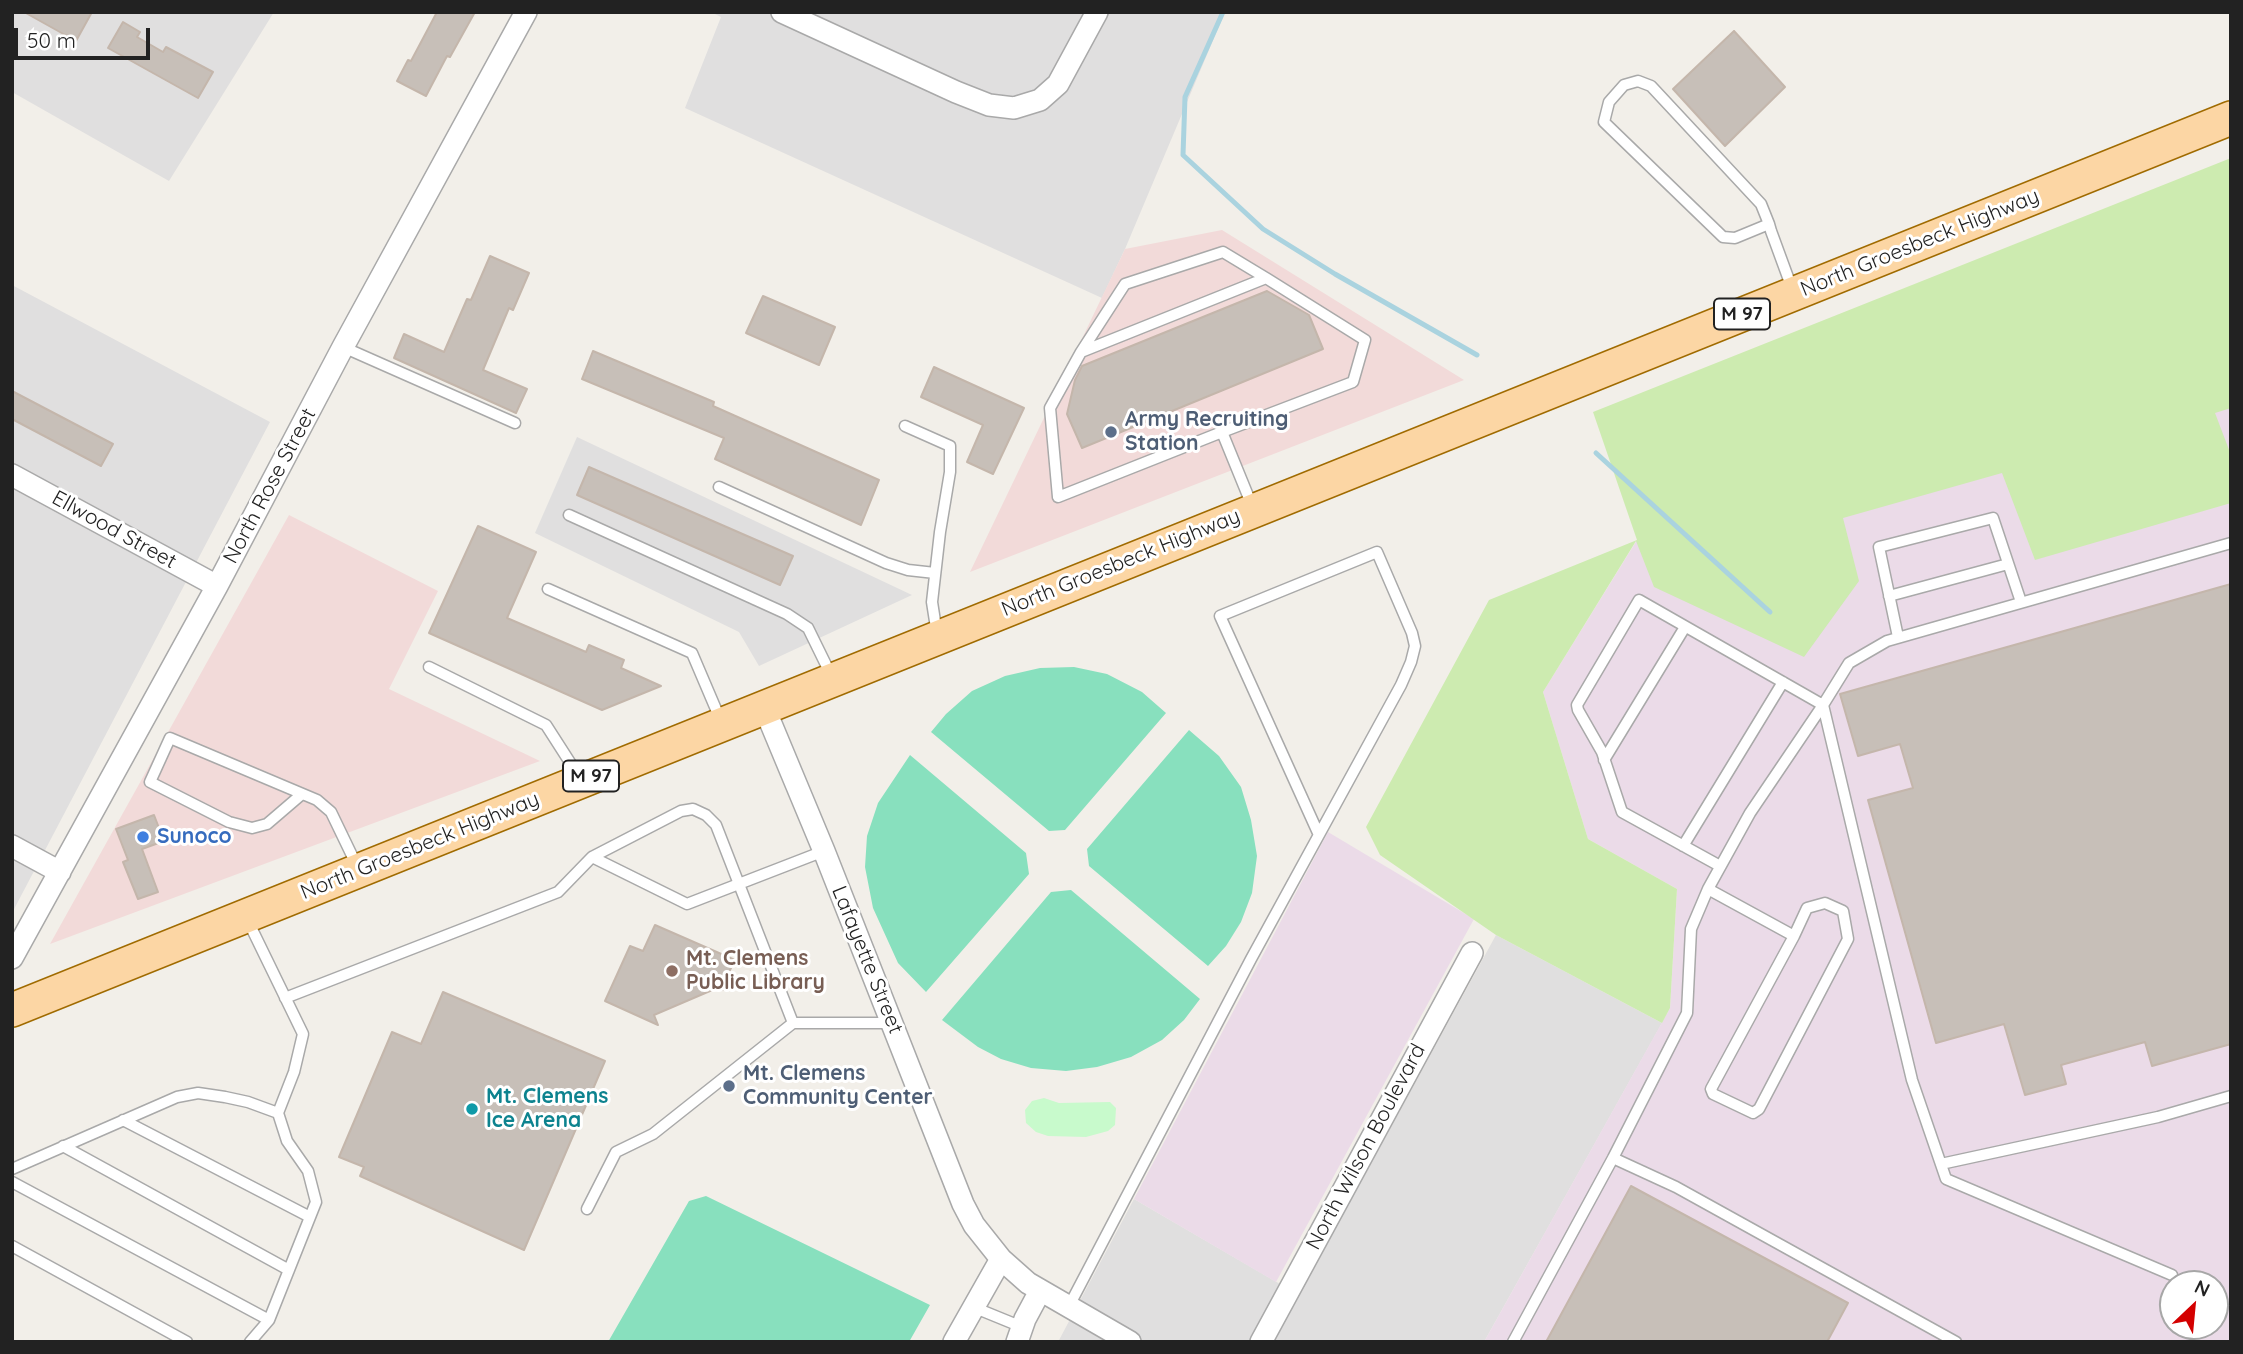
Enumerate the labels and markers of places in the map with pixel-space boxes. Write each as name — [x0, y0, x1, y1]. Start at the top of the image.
place label: Army Recruiting Station — [1125, 407, 1288, 457]
marker: Army Recruiting Station — [1103, 424, 1119, 440]
place label: Sunoco — [157, 824, 232, 850]
marker: Sunoco — [135, 829, 151, 845]
place label: Mt. Clemens Public Library — [686, 946, 825, 996]
marker: Mt. Clemens Public Library — [664, 963, 680, 979]
place label: Mt. Clemens Community Center — [743, 1061, 933, 1111]
marker: Mt. Clemens Community Center — [721, 1078, 737, 1094]
place label: Mt. Clemens Ice Arena — [486, 1084, 608, 1134]
marker: Mt. Clemens Ice Arena — [464, 1101, 480, 1117]

